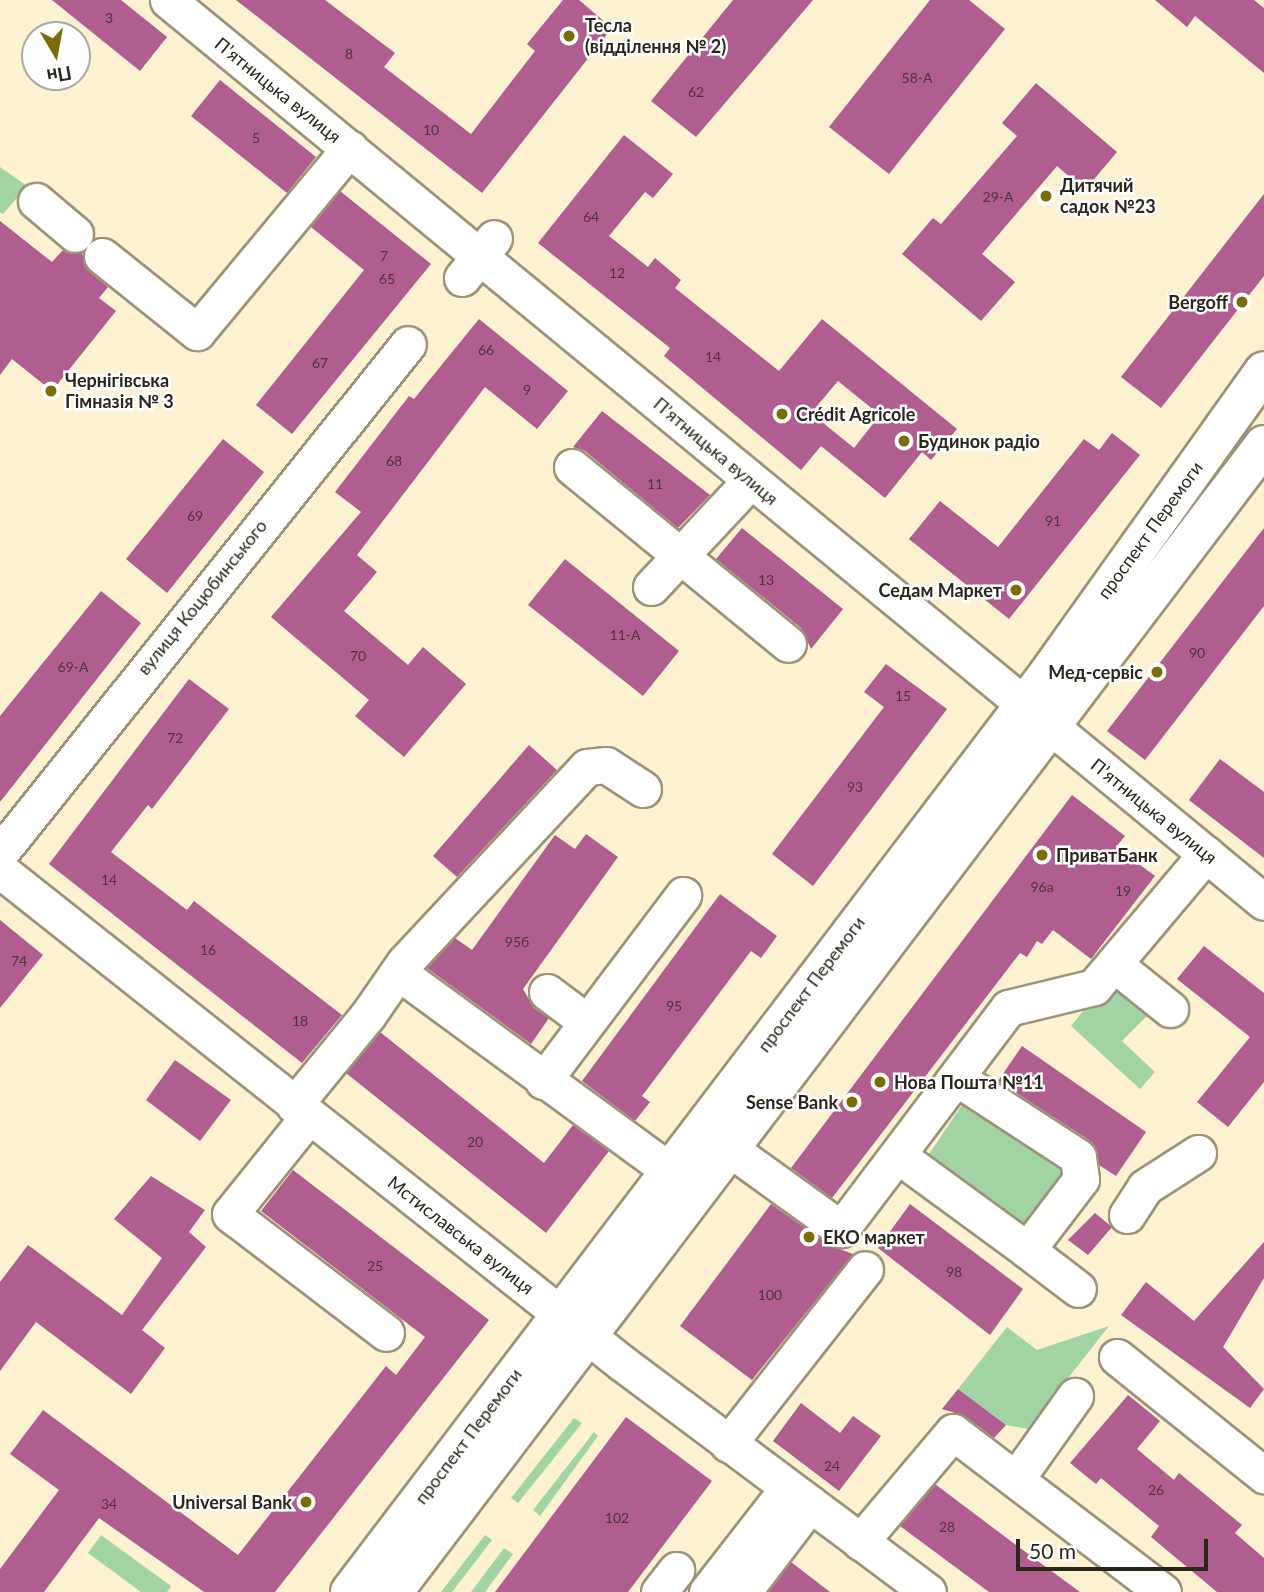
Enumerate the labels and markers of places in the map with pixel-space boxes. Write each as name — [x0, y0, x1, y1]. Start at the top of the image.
place label: Тесла (відділення № 2) — [585, 15, 726, 58]
marker: Тесла (відділення № 2) — [559, 26, 579, 46]
place label: Дитячий садок №23 — [1060, 175, 1156, 218]
marker: Дитячий садок №23 — [1038, 188, 1054, 204]
place label: Bergoff — [1168, 291, 1228, 313]
marker: Bergoff — [1234, 294, 1250, 310]
place label: Чернігівська Гімназія № 3 — [65, 370, 174, 412]
marker: Чернігівська Гімназія № 3 — [43, 383, 59, 399]
place label: Crédit Agricole — [796, 403, 916, 425]
marker: Crédit Agricole — [774, 406, 790, 422]
place label: Будинок радіо — [918, 430, 1040, 452]
marker: Будинок радіо — [896, 433, 912, 449]
place label: Седам Маркет — [879, 579, 1002, 601]
marker: Седам Маркет — [1008, 582, 1024, 598]
place label: Мед-сервіс — [1048, 661, 1143, 683]
marker: Мед-сервіс — [1149, 664, 1165, 680]
place label: ПриватБанк — [1056, 844, 1158, 866]
marker: ПриватБанк — [1034, 847, 1050, 863]
place label: Нова Пошта №11 — [894, 1071, 1044, 1093]
marker: Нова Пошта №11 — [872, 1074, 888, 1090]
place label: Sense Bank — [746, 1091, 838, 1113]
marker: Sense Bank — [844, 1094, 860, 1110]
place label: ЕКО маркет — [823, 1226, 925, 1248]
marker: ЕКО маркет — [801, 1229, 817, 1245]
place label: Universal Bank — [172, 1491, 292, 1513]
marker: Universal Bank — [298, 1494, 314, 1510]

